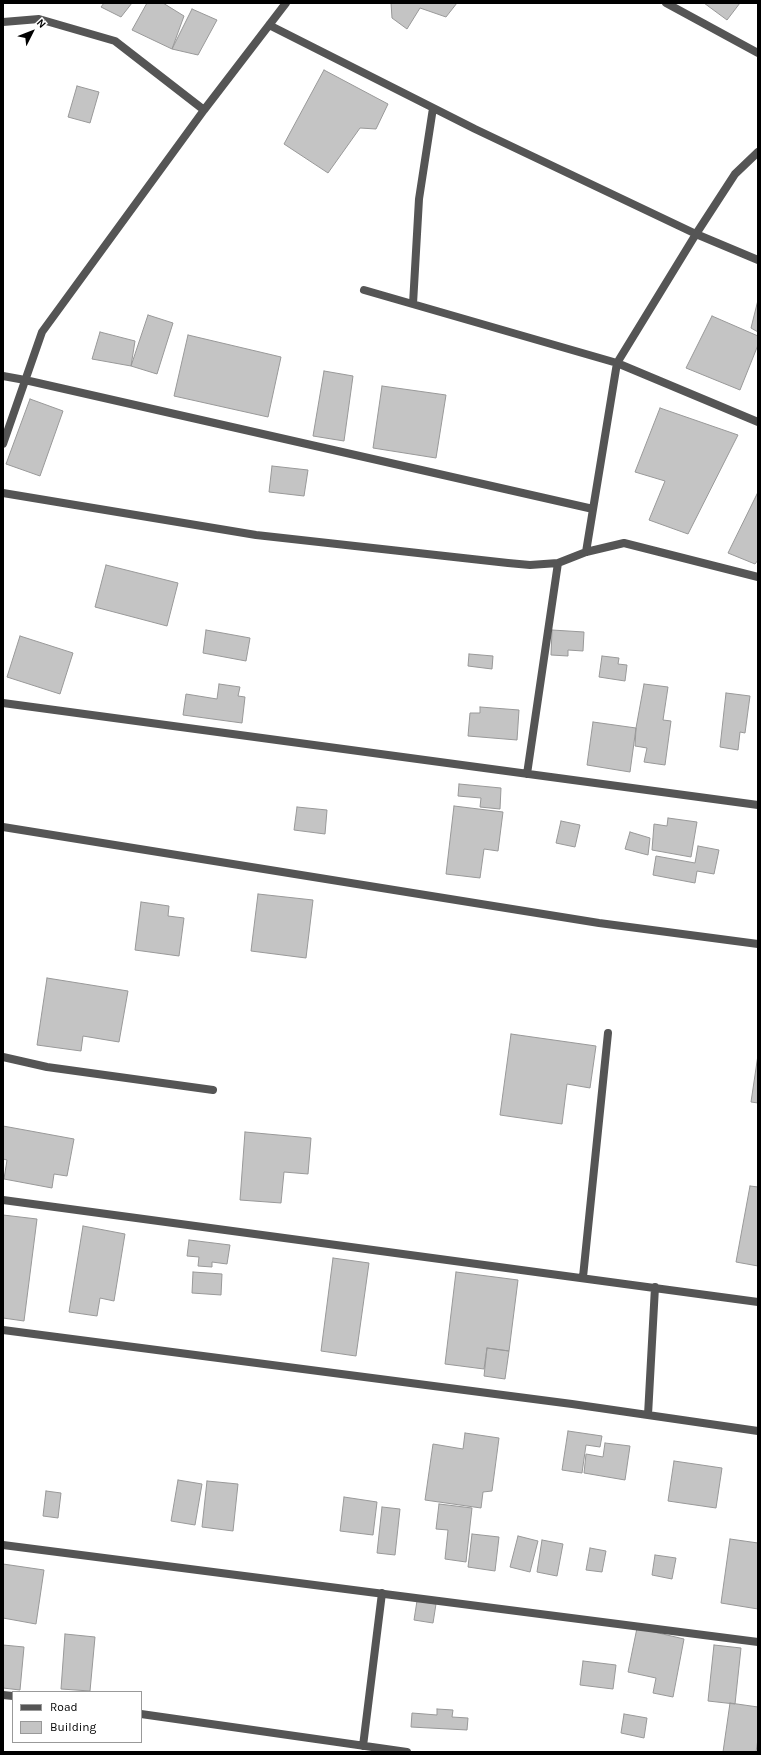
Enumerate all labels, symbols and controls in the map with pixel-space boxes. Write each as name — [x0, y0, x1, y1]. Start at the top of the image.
north arrow — [12, 12, 52, 52]
text: N — [34, 16, 49, 31]
legend — [12, 1691, 142, 1743]
text: Road — [50, 1700, 78, 1714]
text: Building — [50, 1720, 96, 1734]

